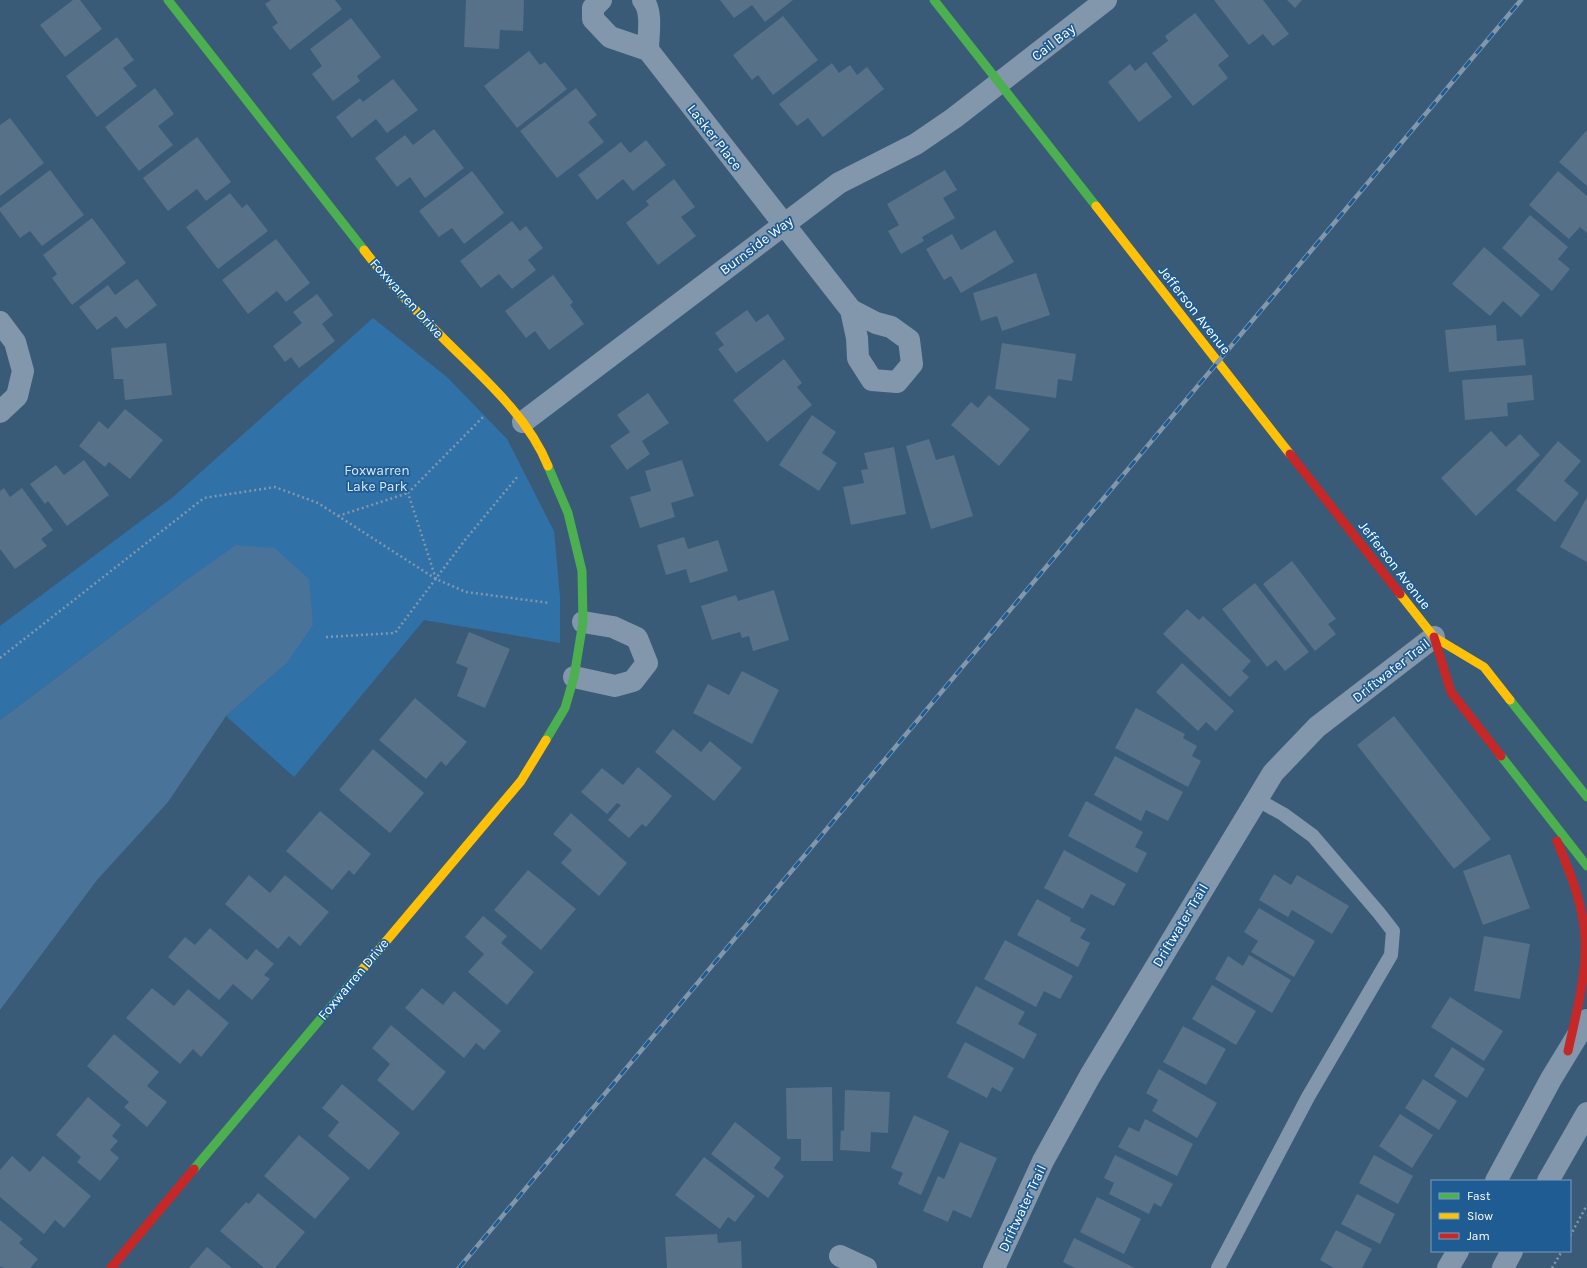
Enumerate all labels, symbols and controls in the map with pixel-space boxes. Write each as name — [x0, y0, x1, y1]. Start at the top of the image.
street label: Cail Bay — [1028, 20, 1079, 65]
street label: Lasker Place — [684, 101, 746, 174]
street label: Burnside Way — [716, 212, 797, 278]
street label: Foxwarren Drive — [366, 255, 447, 342]
street label: Jefferson Avenue — [1155, 263, 1234, 358]
park label: Foxwarren Lake Park — [344, 462, 410, 495]
street label: Jefferson Avenue — [1355, 518, 1434, 613]
street label: Driftwater Trail — [1349, 635, 1434, 706]
street label: Driftwater Trail — [1149, 881, 1212, 970]
street label: Foxwarren Drive — [314, 935, 392, 1024]
street label: Driftwater Trail — [995, 1162, 1050, 1254]
legend — [1431, 1180, 1571, 1252]
text: Fast — [1467, 1189, 1491, 1203]
text: Slow — [1467, 1209, 1493, 1223]
text: Jam — [1467, 1229, 1490, 1243]

